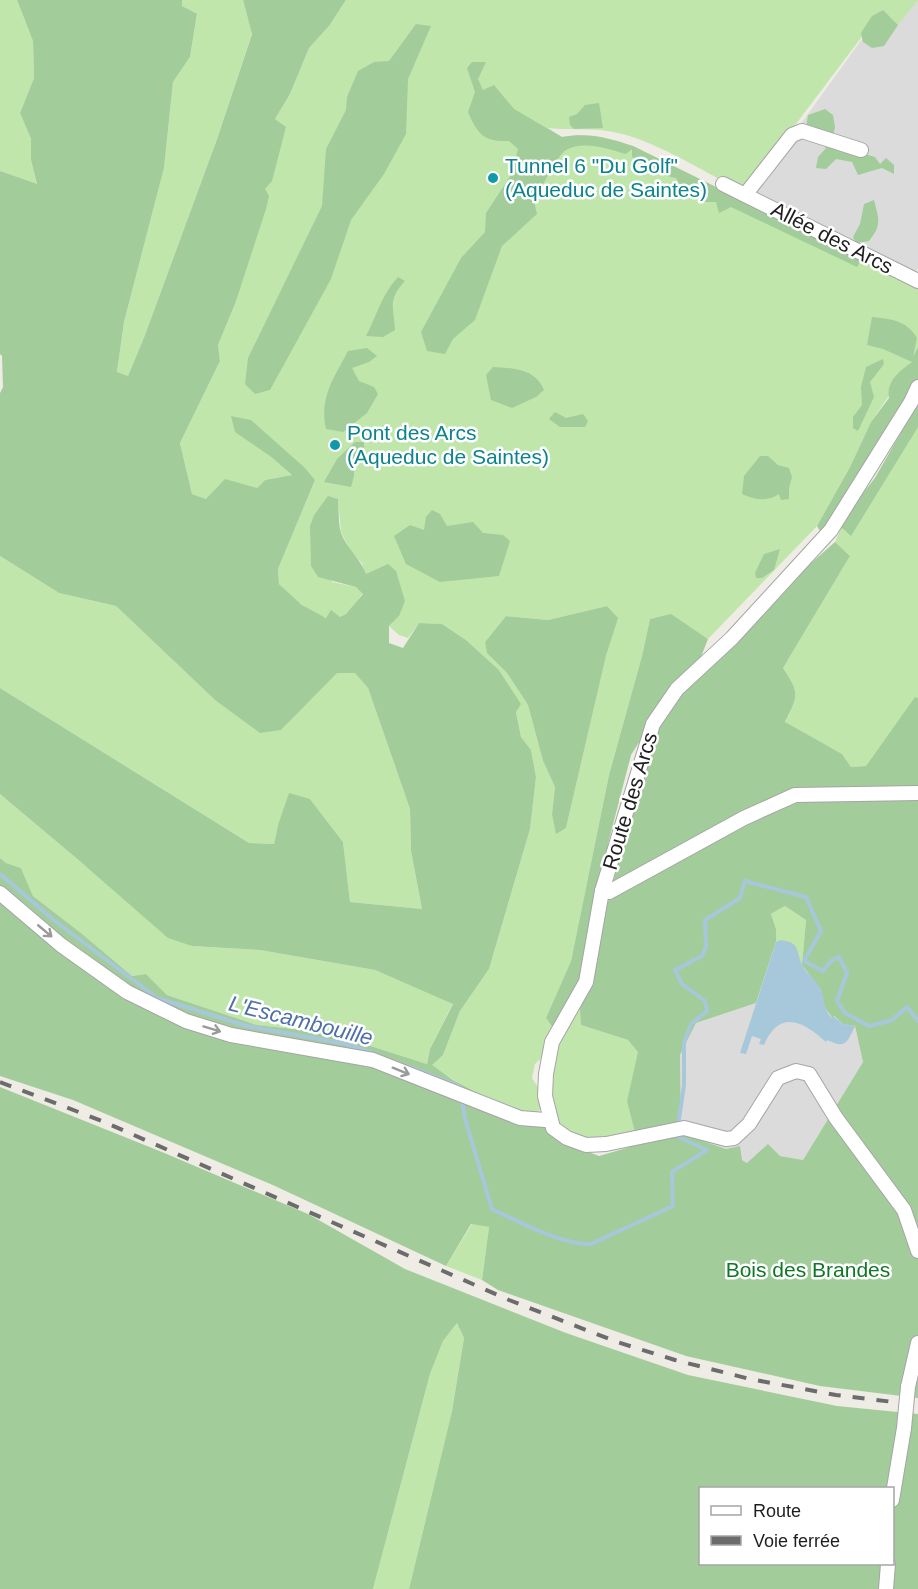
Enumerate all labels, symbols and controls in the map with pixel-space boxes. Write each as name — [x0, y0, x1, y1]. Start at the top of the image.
place label: Tunnel 6 "Du Golf" (Aqueduc de Saintes) — [505, 154, 707, 201]
marker: Tunnel 6 "Du Golf" (Aqueduc de Saintes) — [486, 171, 500, 185]
street label: Allée des Arcs — [768, 197, 897, 278]
place label: Pont des Arcs (Aqueduc de Saintes) — [347, 421, 549, 468]
marker: Pont des Arcs (Aqueduc de Saintes) — [328, 438, 342, 452]
street label: Route des Arcs — [598, 729, 661, 872]
one-way arrow — [37, 924, 52, 938]
water label: L'Escambouille — [226, 991, 375, 1050]
one-way arrow — [202, 1024, 221, 1035]
one-way arrow — [391, 1066, 410, 1077]
park label: Bois des Brandes — [726, 1258, 890, 1281]
legend — [699, 1487, 894, 1565]
text: Route — [753, 1501, 801, 1521]
text: Voie ferrée — [753, 1531, 840, 1551]

